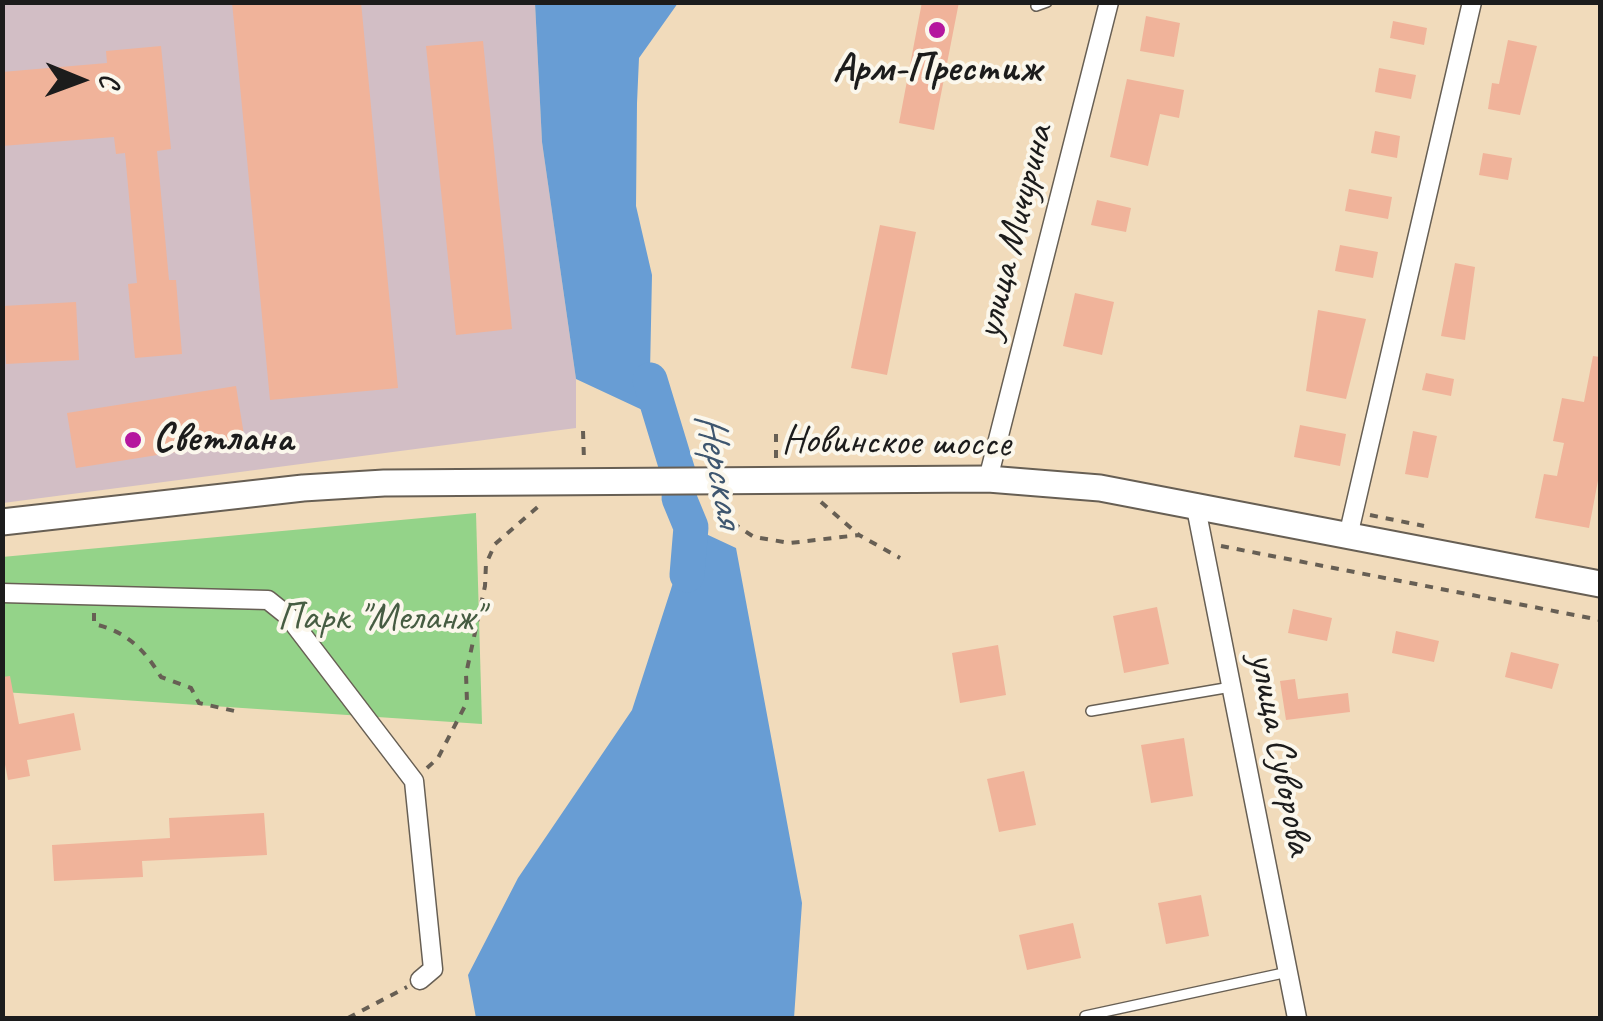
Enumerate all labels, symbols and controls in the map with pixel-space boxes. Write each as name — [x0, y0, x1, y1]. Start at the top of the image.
marker: Арм-Престиж — [926, 19, 948, 41]
north arrow — [30, 30, 130, 130]
place label: Арм-Престиж — [833, 46, 1041, 94]
text: С — [93, 73, 128, 88]
street label: улица Мичурина — [965, 120, 1065, 344]
water label: Нерская — [682, 408, 754, 530]
place label: Светлана — [153, 416, 293, 464]
street label: Новинское шоссе — [781, 417, 1011, 469]
marker: Светлана — [122, 429, 144, 451]
park label: Парк "Меланж" — [277, 595, 483, 643]
street label: улица Суворова — [1237, 649, 1323, 859]

